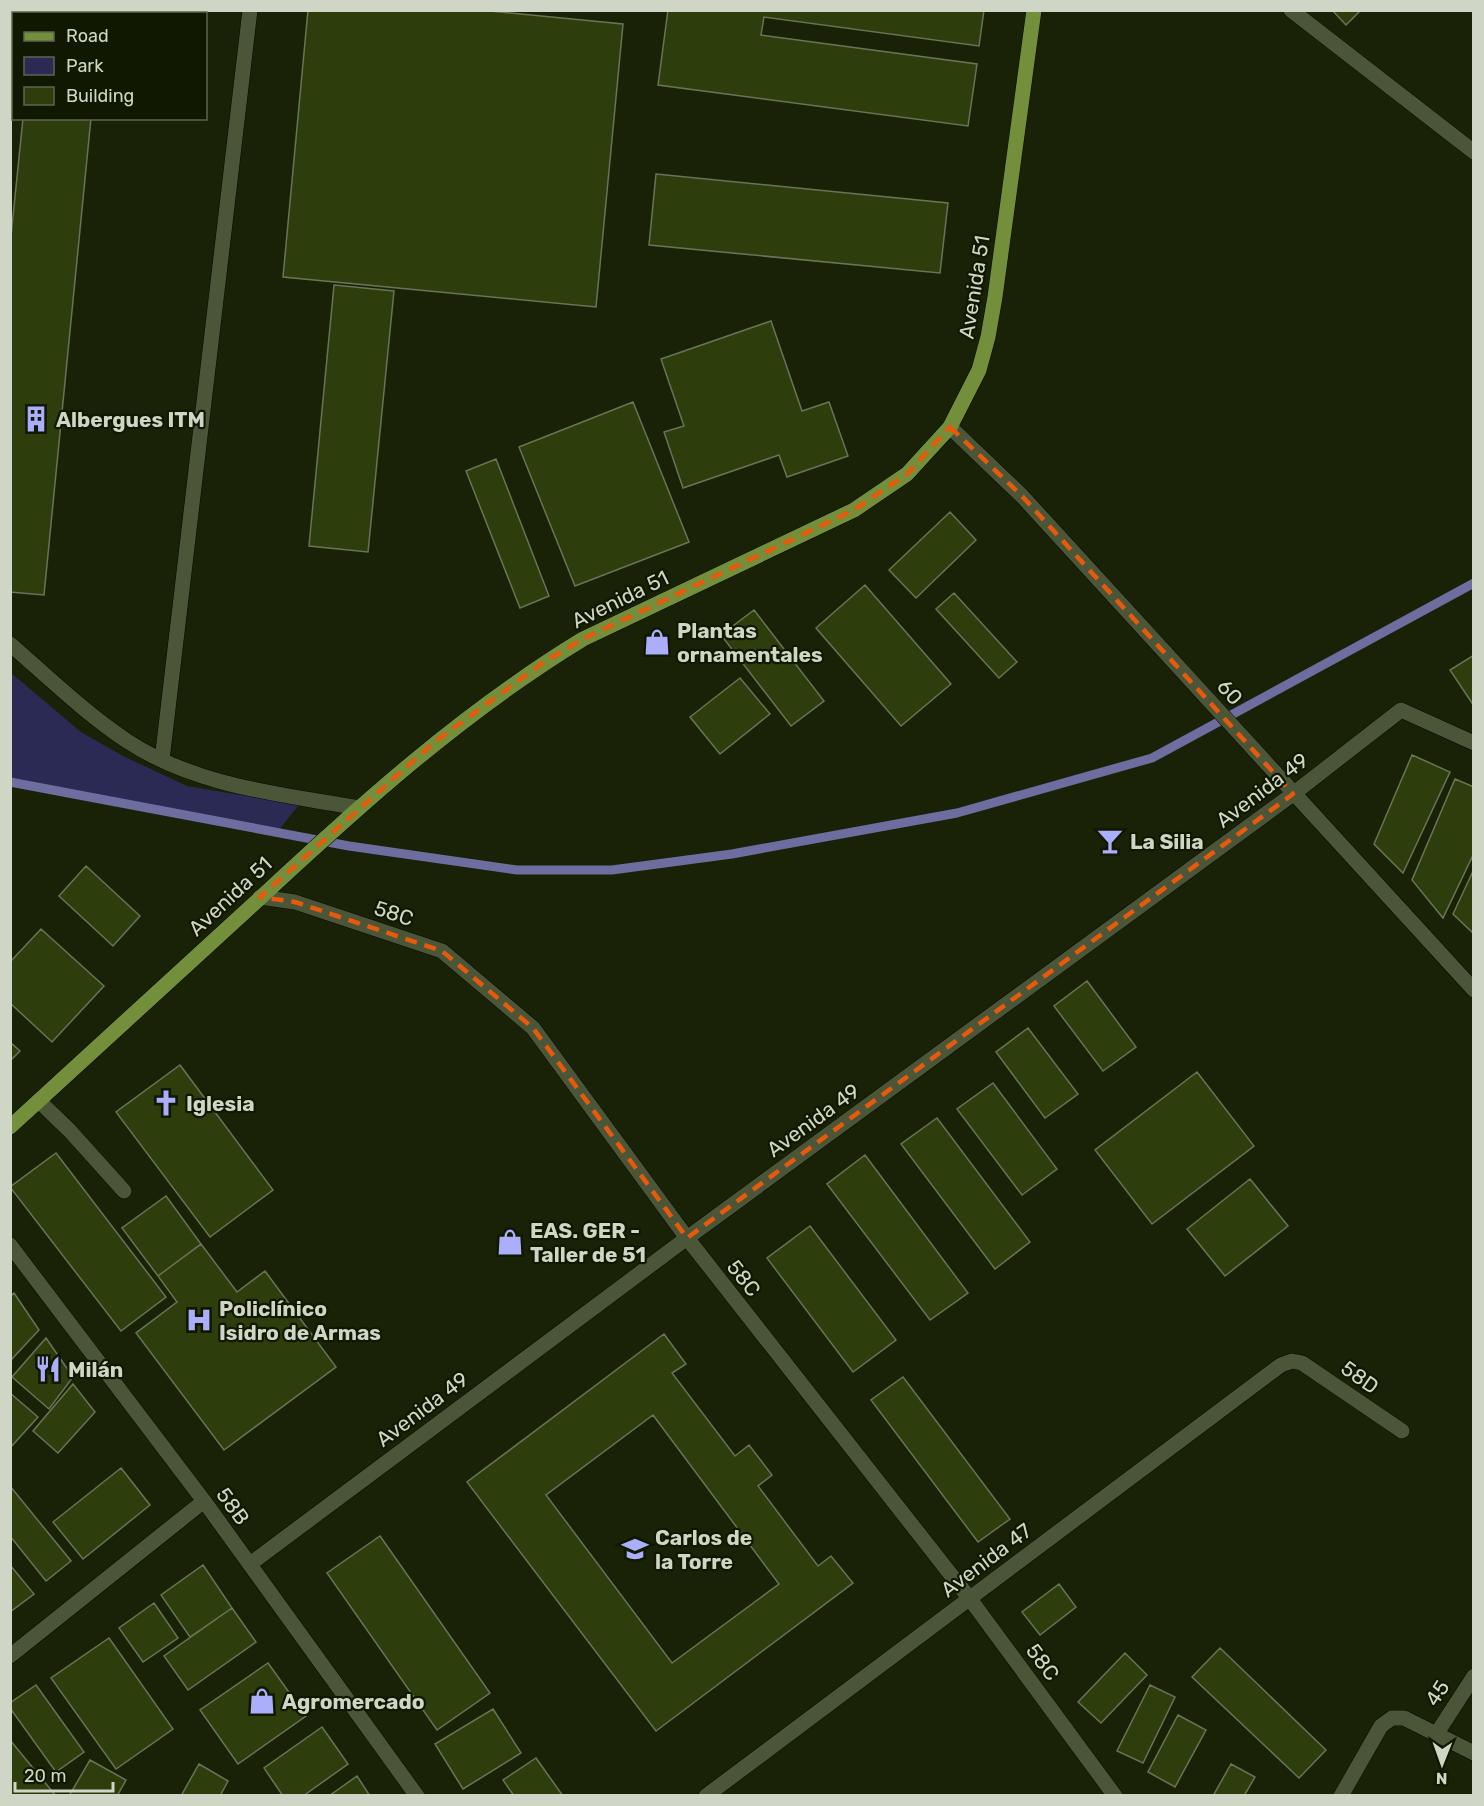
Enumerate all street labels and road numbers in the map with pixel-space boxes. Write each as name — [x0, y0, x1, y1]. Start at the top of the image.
street label: Avenida 51 — [953, 233, 995, 341]
street label: Avenida 51 — [568, 565, 672, 633]
street label: 60 — [1212, 674, 1248, 710]
street label: Avenida 49 — [1211, 747, 1313, 833]
street label: Avenida 51 — [183, 851, 277, 941]
street label: 58C — [371, 895, 417, 931]
street label: Avenida 49 — [762, 1078, 864, 1162]
street label: 58C — [722, 1255, 766, 1301]
street label: 58D — [1336, 1355, 1384, 1399]
street label: Avenida 49 — [371, 1366, 473, 1452]
street label: 58B — [211, 1483, 255, 1529]
street label: Avenida 47 — [936, 1518, 1036, 1602]
street label: 58C — [1021, 1639, 1065, 1685]
street label: 45 — [1420, 1675, 1454, 1711]

